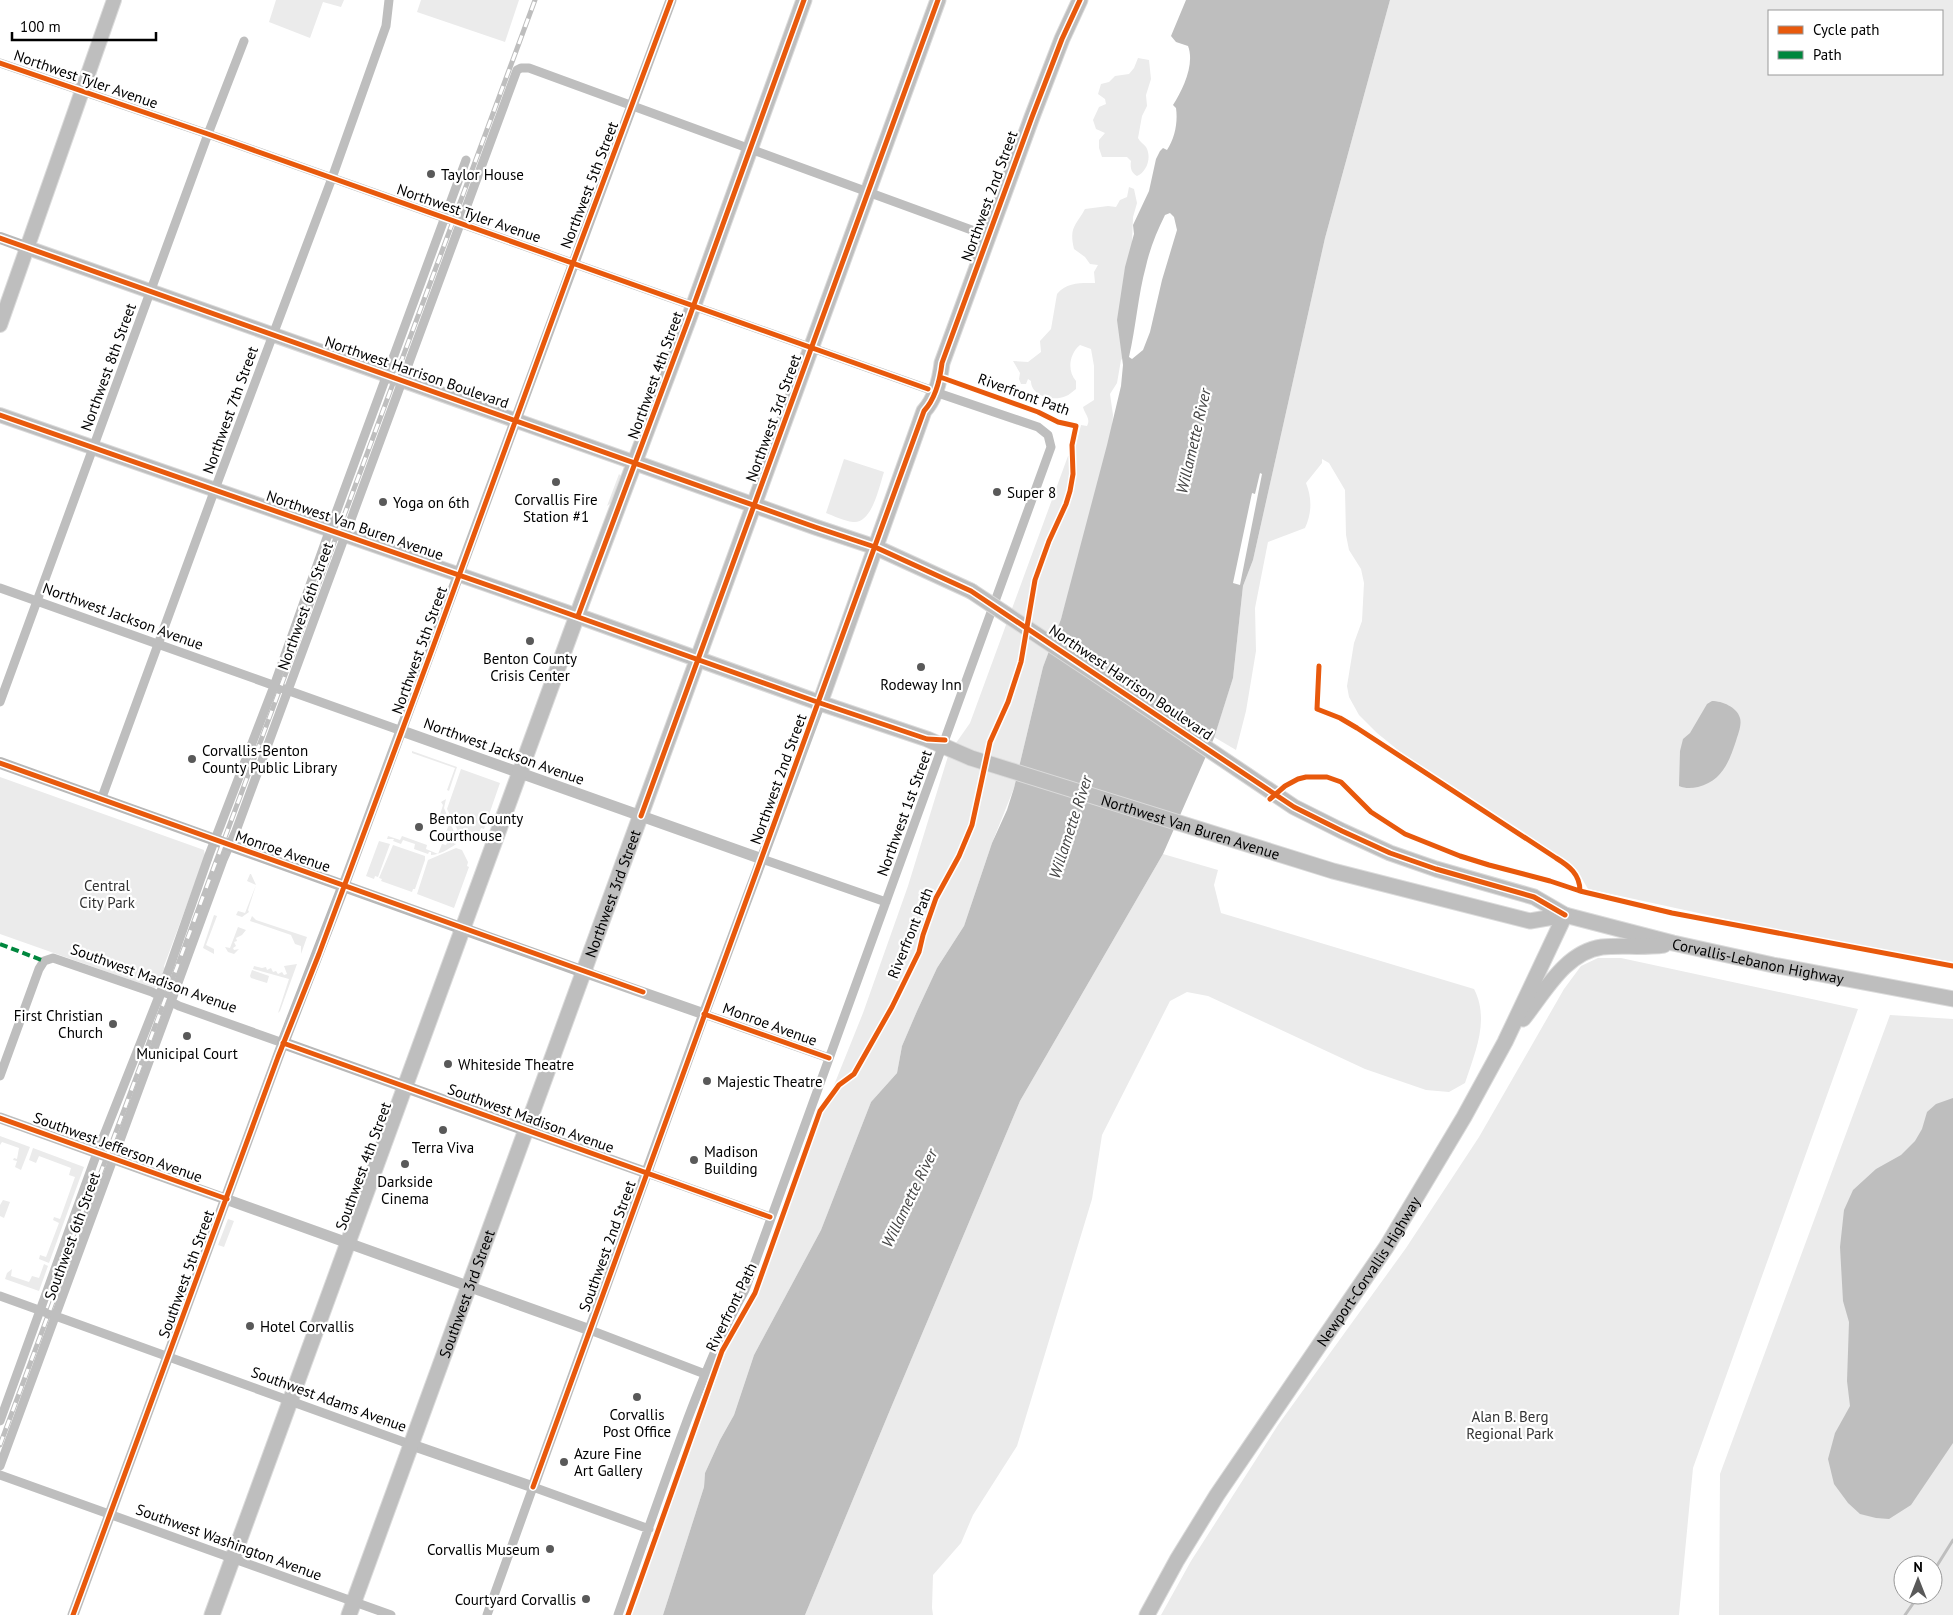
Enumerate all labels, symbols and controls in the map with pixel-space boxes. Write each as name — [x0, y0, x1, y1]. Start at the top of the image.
scale bar — [12, 10, 156, 42]
legend — [1768, 10, 1943, 75]
text: 100 m — [20, 17, 61, 36]
text: Cycle path — [1813, 20, 1879, 39]
street label: Northwest Tyler Avenue — [11, 45, 161, 113]
text: Path — [1813, 45, 1842, 64]
street label: Northwest 5th Street — [556, 119, 622, 251]
street label: Northwest 2nd Street — [957, 128, 1021, 264]
place label: Taylor House — [441, 165, 524, 184]
marker: Taylor House — [425, 168, 437, 180]
street label: Northwest Tyler Avenue — [394, 179, 544, 247]
street label: Northwest 8th Street — [76, 300, 140, 434]
street label: Northwest 4th Street — [623, 308, 687, 442]
street label: Northwest Harrison Boulevard — [322, 332, 512, 412]
street label: Northwest 7th Street — [198, 344, 262, 476]
street label: Northwest 3rd Street — [741, 352, 805, 484]
street label: Riverfront Path — [975, 369, 1073, 419]
water label: Willamette River — [1171, 385, 1215, 495]
marker: Corvallis Fire Station #1 — [550, 476, 562, 488]
place label: Super 8 — [1007, 483, 1056, 502]
street label: Northwest Van Buren Avenue — [264, 486, 446, 564]
marker: Super 8 — [991, 486, 1003, 498]
place label: Corvallis Fire Station #1 — [514, 490, 598, 526]
place label: Yoga on 6th — [393, 493, 469, 512]
marker: Yoga on 6th — [377, 496, 389, 508]
street label: Northwest 6th Street — [273, 539, 337, 673]
street label: Northwest Jackson Avenue — [40, 578, 206, 654]
street label: Northwest 5th Street — [387, 583, 451, 717]
street label: Northwest Harrison Boulevard — [1045, 620, 1217, 744]
marker: Benton County Crisis Center — [524, 635, 536, 647]
place label: Benton County Crisis Center — [483, 649, 577, 685]
marker: Rodeway Inn — [915, 661, 927, 673]
place label: Rodeway Inn — [880, 675, 962, 694]
street label: Northwest 2nd Street — [746, 711, 810, 847]
street label: Northwest Jackson Avenue — [421, 713, 587, 789]
place label: Corvallis-Benton County Public Library — [202, 741, 337, 777]
street label: Northwest 1st Street — [872, 747, 936, 879]
marker: Corvallis-Benton County Public Library — [186, 753, 198, 765]
water label: Willamette River — [1044, 771, 1097, 881]
street label: Northwest Van Buren Avenue — [1099, 790, 1282, 863]
place label: Benton County Courthouse — [429, 809, 523, 845]
marker: Benton County Courthouse — [413, 821, 425, 833]
street label: Monroe Avenue — [233, 826, 333, 876]
street label: Northwest 3rd Street — [580, 827, 644, 960]
park label: Central City Park — [79, 876, 136, 912]
street label: Riverfront Path — [883, 885, 937, 981]
street label: Corvallis-Lebanon Highway — [1671, 934, 1846, 988]
street label: Southwest Madison Avenue — [68, 939, 240, 1017]
street label: Monroe Avenue — [720, 998, 820, 1050]
place label: First Christian Church — [14, 1006, 103, 1042]
marker: First Christian Church — [107, 1018, 119, 1030]
marker: Municipal Court — [181, 1030, 193, 1042]
place label: Municipal Court — [136, 1044, 238, 1063]
place label: Whiteside Theatre — [458, 1055, 574, 1074]
marker: Whiteside Theatre — [442, 1058, 454, 1070]
place label: Majestic Theatre — [717, 1072, 823, 1091]
marker: Majestic Theatre — [701, 1075, 713, 1087]
street label: Southwest Madison Avenue — [445, 1079, 617, 1157]
street label: Southwest 4th Street — [331, 1099, 395, 1233]
street label: Southwest Jefferson Avenue — [31, 1108, 205, 1186]
marker: Terra Viva — [437, 1124, 449, 1136]
place label: Terra Viva — [412, 1138, 474, 1157]
place label: Madison Building — [704, 1142, 758, 1178]
water label: Willamette River — [877, 1144, 942, 1250]
marker: Madison Building — [688, 1154, 700, 1166]
marker: Darkside Cinema — [399, 1158, 411, 1170]
street label: Southwest 6th Street — [40, 1169, 104, 1303]
place label: Darkside Cinema — [377, 1172, 433, 1208]
street label: Southwest 2nd Street — [574, 1178, 640, 1314]
street label: Newport-Corvallis Highway — [1312, 1193, 1424, 1350]
street label: Southwest 5th Street — [154, 1207, 218, 1341]
street label: Southwest 3rd Street — [434, 1227, 498, 1360]
street label: Riverfront Path — [701, 1259, 761, 1355]
place label: Hotel Corvallis — [260, 1317, 354, 1336]
marker: Hotel Corvallis — [244, 1320, 256, 1332]
street label: Southwest Adams Avenue — [249, 1362, 409, 1436]
marker: Corvallis Post Office — [631, 1391, 643, 1403]
place label: Corvallis Post Office — [603, 1405, 671, 1441]
park label: Alan B. Berg Regional Park — [1466, 1407, 1555, 1443]
place label: Azure Fine Art Gallery — [574, 1444, 643, 1480]
marker: Azure Fine Art Gallery — [558, 1456, 570, 1468]
street label: Southwest Washington Avenue — [133, 1499, 325, 1585]
place label: Corvallis Museum — [427, 1540, 540, 1559]
marker: Corvallis Museum — [544, 1543, 556, 1555]
north arrow — [1893, 1555, 1943, 1605]
text: N — [1913, 1558, 1923, 1576]
place label: Courtyard Corvallis — [455, 1590, 576, 1609]
marker: Courtyard Corvallis — [580, 1593, 592, 1605]

